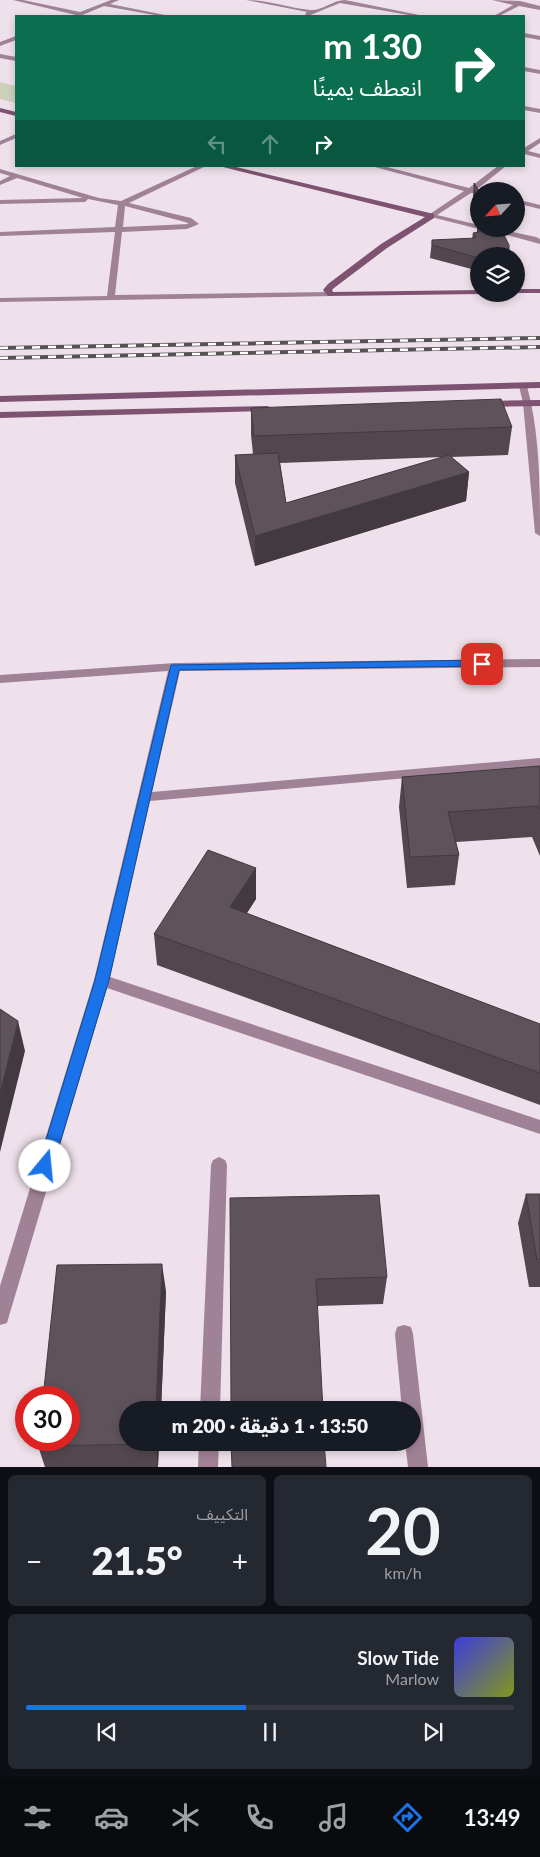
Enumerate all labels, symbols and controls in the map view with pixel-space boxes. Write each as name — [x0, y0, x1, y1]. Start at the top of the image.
text: 130 m — [323, 24, 422, 66]
icon: right — [440, 35, 505, 100]
text: انعطف يمينًا — [313, 74, 422, 101]
icon: left — [203, 130, 231, 158]
icon: ahead — [256, 130, 284, 158]
icon: right — [309, 130, 337, 158]
north arrow — [470, 182, 525, 238]
map controls — [470, 182, 525, 302]
button: layers — [470, 247, 525, 302]
pin — [461, 643, 503, 685]
icon: arrive — [468, 650, 496, 678]
position arrow — [18, 1139, 70, 1191]
speed limit sign: 30 — [15, 1386, 80, 1451]
text: 13:50 · 1 دقيقة · 200 m — [172, 1414, 368, 1437]
text: 20 — [365, 1491, 441, 1569]
text: التكييف — [196, 1504, 248, 1523]
text: 21.5° — [91, 1537, 183, 1583]
text: − — [26, 1544, 42, 1578]
text: + — [232, 1544, 248, 1578]
text: km/h — [384, 1563, 422, 1582]
text: Slow Tide — [357, 1646, 439, 1669]
text: Marlow — [385, 1669, 439, 1688]
icon: previous — [93, 1718, 121, 1746]
icon: pause — [256, 1718, 284, 1746]
icon: next — [419, 1718, 447, 1746]
icon: filters — [20, 1800, 55, 1835]
icon: car — [94, 1800, 129, 1835]
icon: climate — [168, 1800, 203, 1835]
icon: phone — [242, 1800, 277, 1835]
icon: music — [316, 1800, 351, 1835]
icon: directions — [390, 1800, 425, 1835]
text: 13:49 — [464, 1804, 520, 1831]

